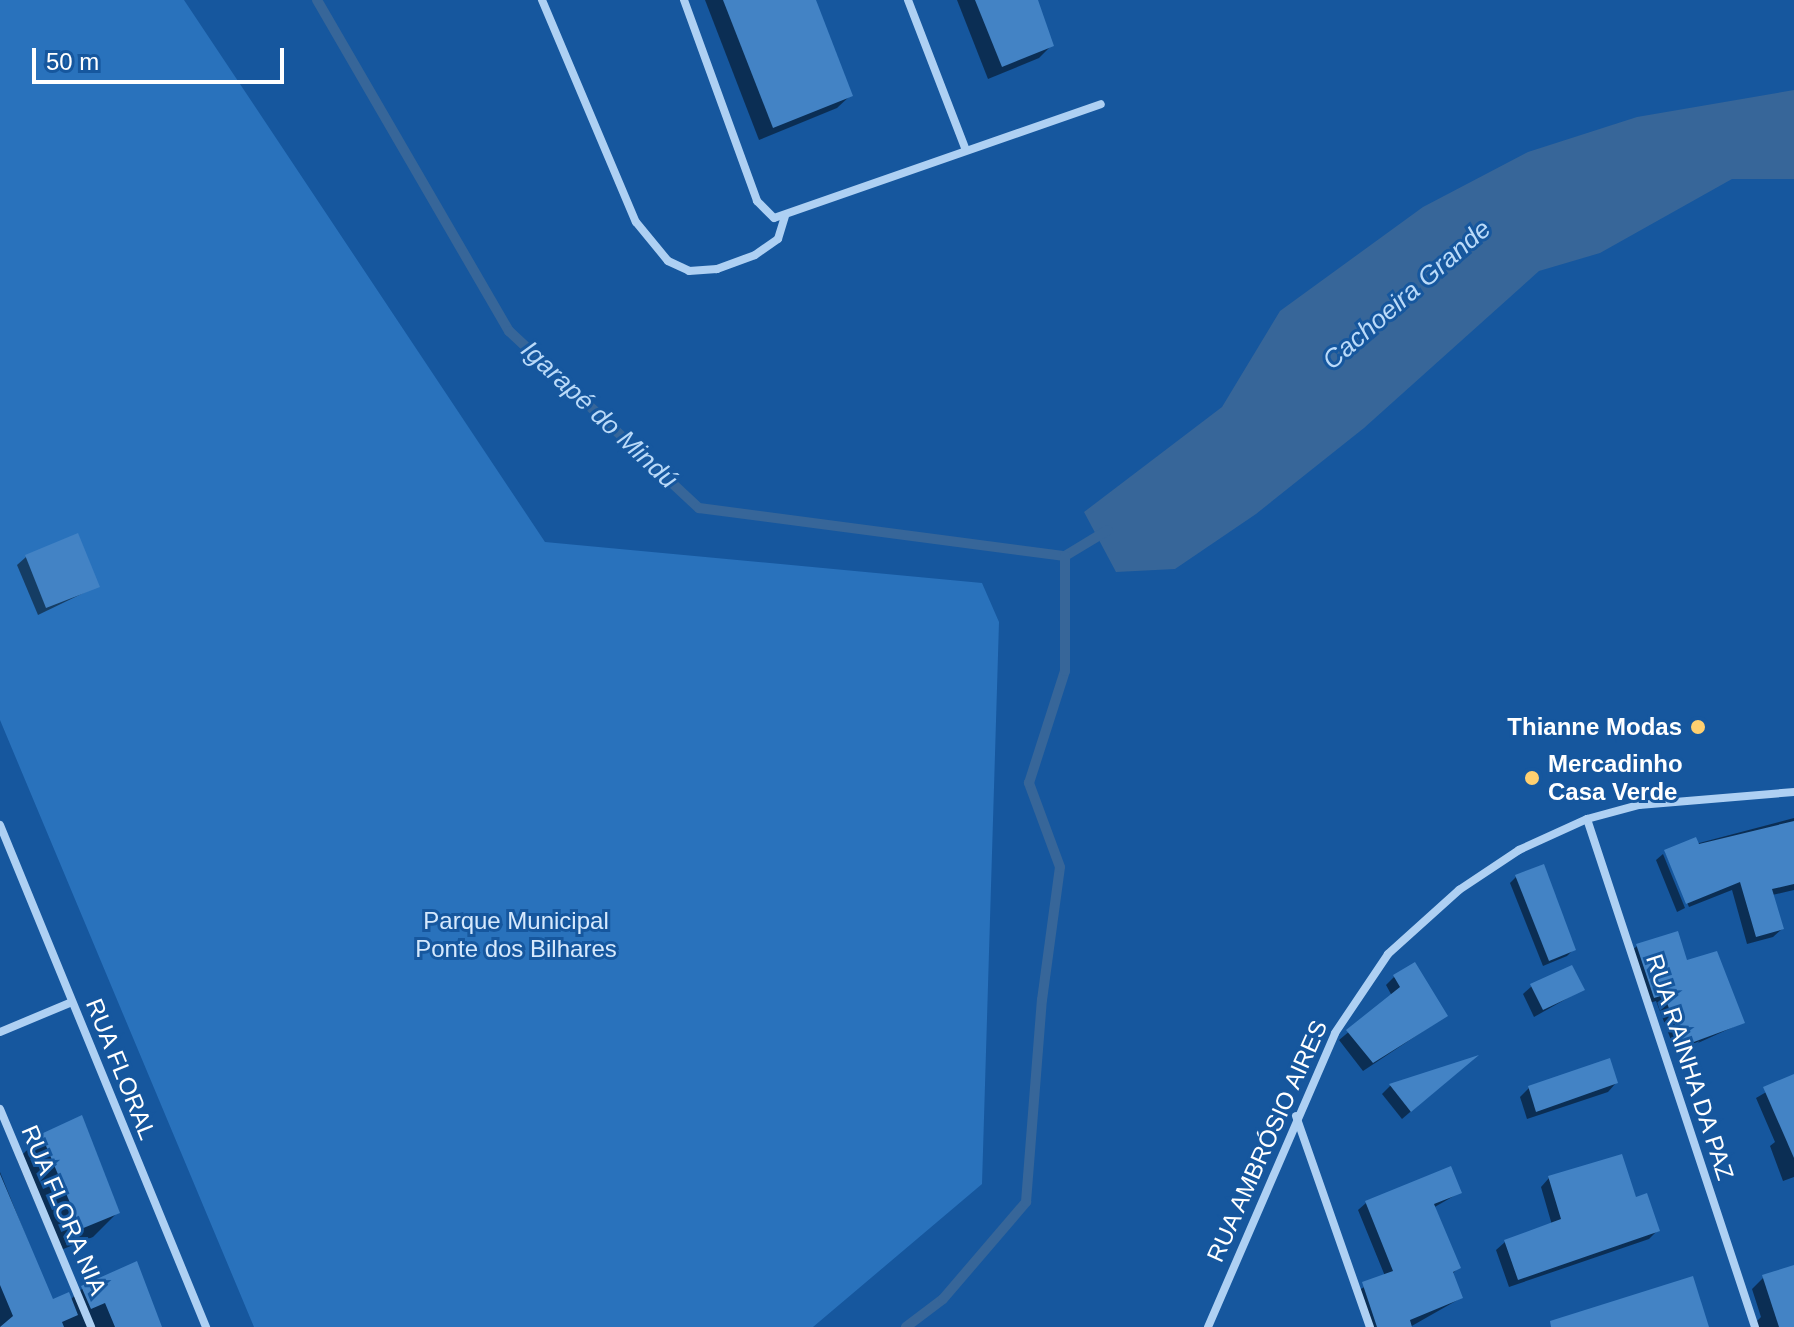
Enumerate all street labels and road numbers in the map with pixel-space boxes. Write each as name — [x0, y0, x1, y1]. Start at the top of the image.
street label: RUA RAINHA DA PAZ — [1639, 949, 1741, 1185]
street label: RUA FLORAL — [79, 994, 163, 1144]
street label: RUA AMBRÓSIO AIRES — [1200, 1014, 1334, 1268]
street label: RUA FLORA NIA — [15, 1120, 113, 1300]

